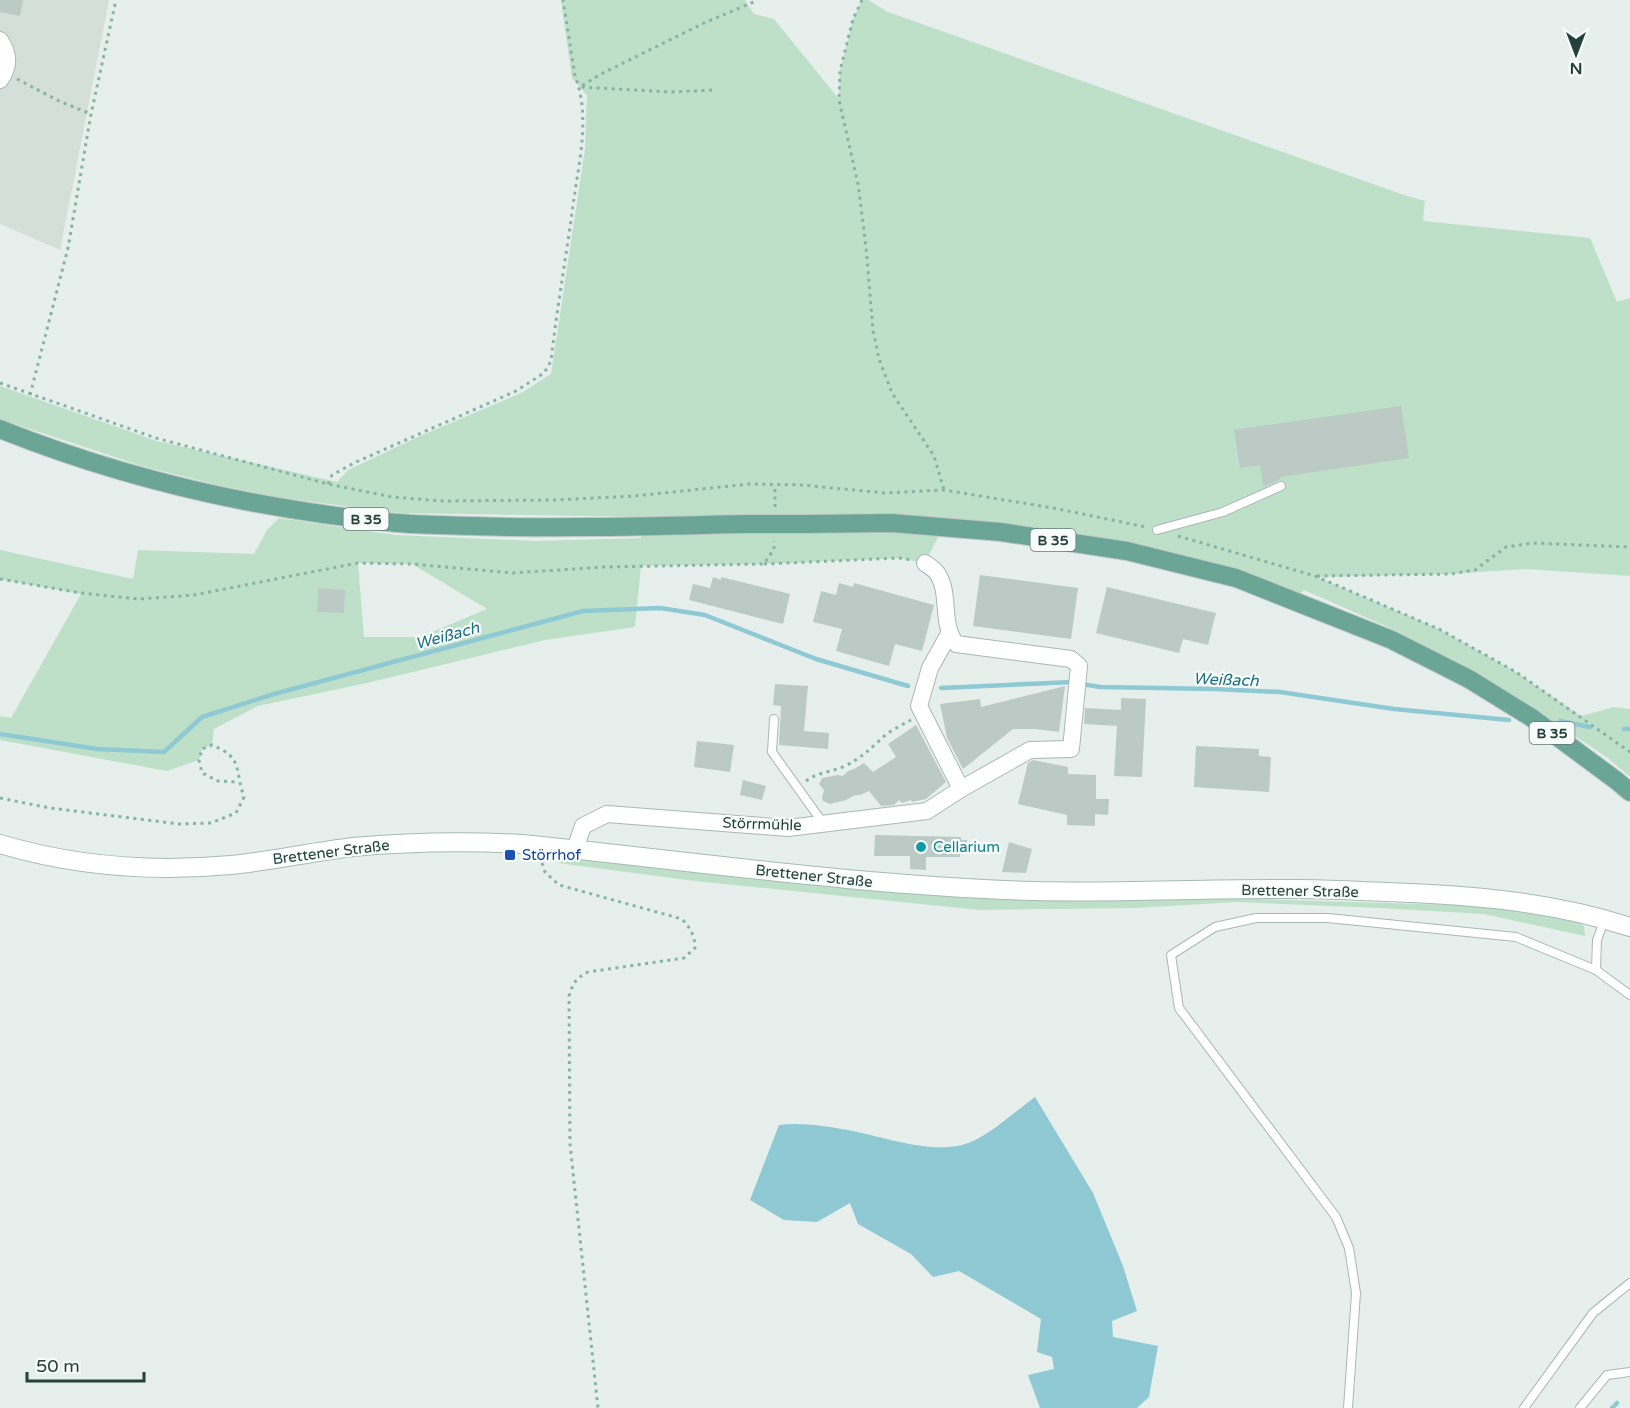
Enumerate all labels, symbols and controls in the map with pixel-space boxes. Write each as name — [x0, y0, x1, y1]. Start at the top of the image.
north arrow — [1546, 24, 1606, 84]
text: N — [1570, 58, 1582, 78]
road number: B 35 — [344, 508, 388, 530]
road number: B 35 — [1030, 529, 1076, 551]
water label: Weißach — [413, 618, 483, 654]
water label: Weißach — [1193, 669, 1260, 691]
road number: B 35 — [1530, 722, 1574, 744]
street label: Störrmühle — [722, 814, 802, 834]
street label: Brettener Straße — [271, 836, 391, 868]
place label: Cellarium — [933, 838, 1000, 856]
marker: Cellarium — [914, 840, 928, 854]
place label: Störrhof — [522, 846, 581, 864]
marker: Störrhof — [503, 848, 517, 862]
street label: Brettener Straße — [754, 861, 874, 891]
street label: Brettener Straße — [1241, 881, 1359, 901]
scale bar — [27, 1345, 144, 1383]
text: 50 m — [36, 1355, 80, 1377]

